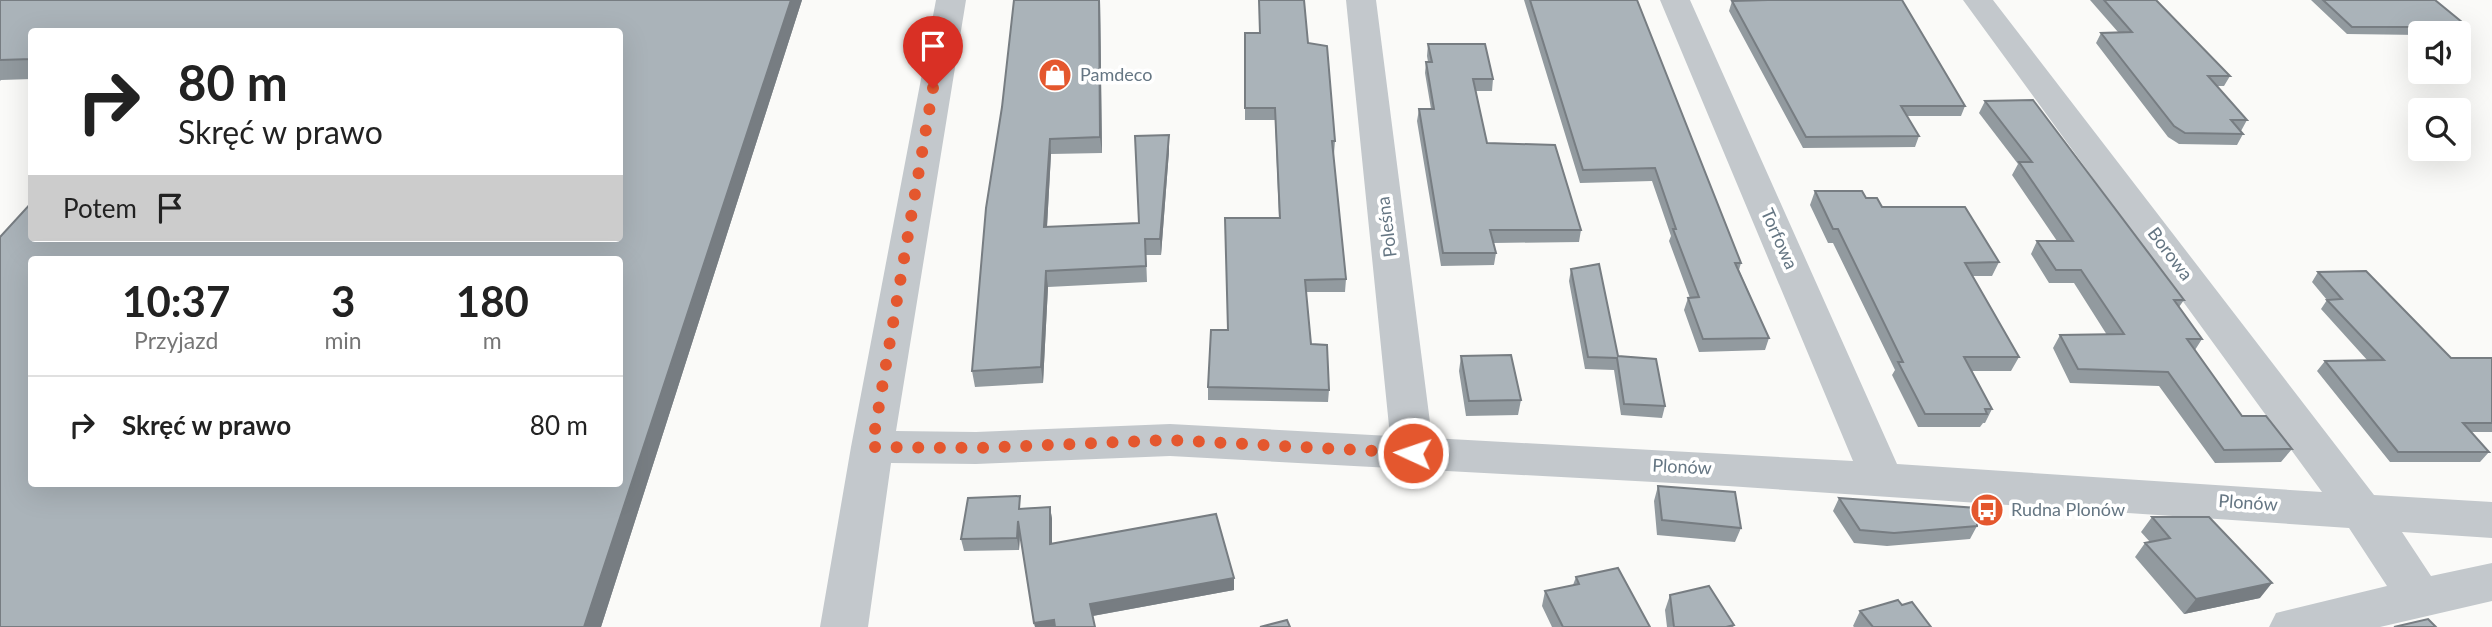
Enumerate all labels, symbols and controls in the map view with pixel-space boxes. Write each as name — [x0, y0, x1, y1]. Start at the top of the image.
pin — [903, 16, 963, 88]
map controls — [2408, 21, 2471, 161]
button: sound — [2408, 21, 2471, 84]
icon: arrive — [914, 27, 952, 65]
text: 80 m — [178, 53, 288, 111]
icon: right — [63, 56, 154, 147]
shop icon: Pamdeco — [1036, 56, 1074, 94]
place label: Pamdeco — [1080, 63, 1153, 85]
button: search — [2408, 98, 2471, 161]
text: Skręć w prawo — [178, 112, 383, 151]
icon: arrive — [151, 189, 189, 227]
text: Potem — [63, 192, 137, 224]
street label: Poleśna — [1371, 195, 1401, 259]
street label: Torfowa — [1757, 205, 1803, 272]
street label: Borowa — [2144, 222, 2198, 284]
text: 10:37 — [122, 276, 230, 326]
text: 3 — [331, 276, 355, 326]
text: 180 — [456, 276, 529, 326]
text: Przyjazd — [134, 326, 218, 354]
text: min — [324, 326, 362, 354]
text: m — [483, 326, 502, 354]
icon: right — [63, 406, 101, 444]
text: Skręć w prawo — [122, 409, 291, 441]
text: 80 m — [530, 409, 588, 441]
position arrow — [1376, 416, 1450, 490]
street label: Plonów — [1652, 453, 1712, 479]
street label: Plonów — [2218, 489, 2278, 515]
bus stop icon: Rudna Plonów — [1968, 491, 2006, 529]
place label: Rudna Plonów — [2011, 498, 2125, 520]

